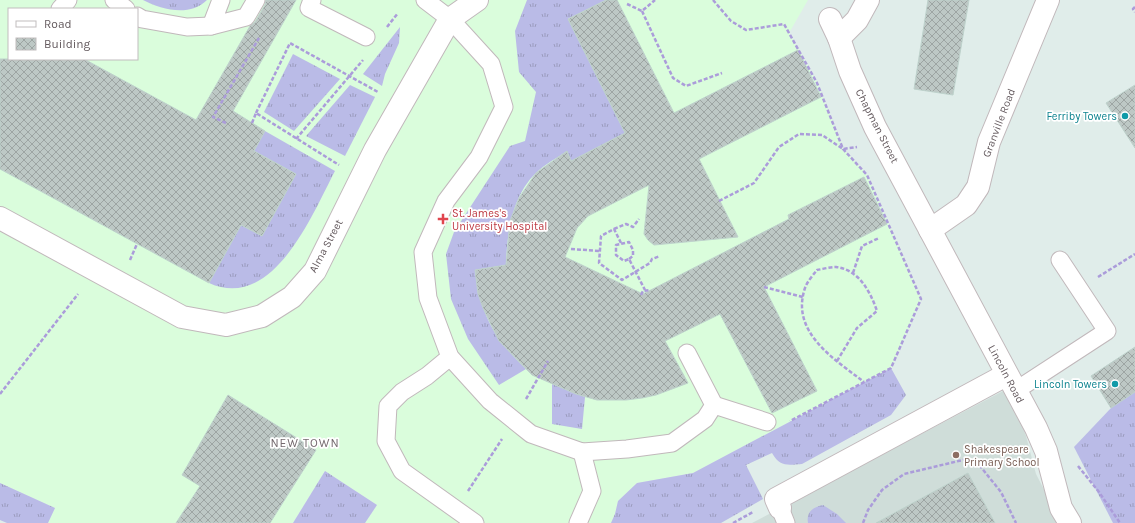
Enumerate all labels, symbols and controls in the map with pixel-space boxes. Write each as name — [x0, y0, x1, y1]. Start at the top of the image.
legend — [8, 8, 138, 60]
text: Road — [44, 17, 72, 31]
text: Building — [44, 37, 91, 51]
street label: Chapman Street — [853, 87, 901, 165]
street label: Granville Road — [980, 87, 1018, 159]
place label: Ferriby Towers — [1046, 110, 1117, 123]
marker: Ferriby Towers — [1120, 111, 1130, 121]
place label: St. James's University Hospital — [452, 207, 547, 233]
marker: St. James's University Hospital — [437, 213, 449, 225]
street label: Alma Street — [307, 217, 345, 275]
street label: Lincoln Road — [985, 343, 1027, 405]
place label: Lincoln Towers — [1034, 378, 1107, 391]
marker: Lincoln Towers — [1110, 379, 1120, 389]
district label: NEW TOWN — [270, 436, 340, 450]
place label: Shakespeare Primary School — [964, 443, 1039, 469]
marker: Shakespeare Primary School — [951, 450, 961, 460]

